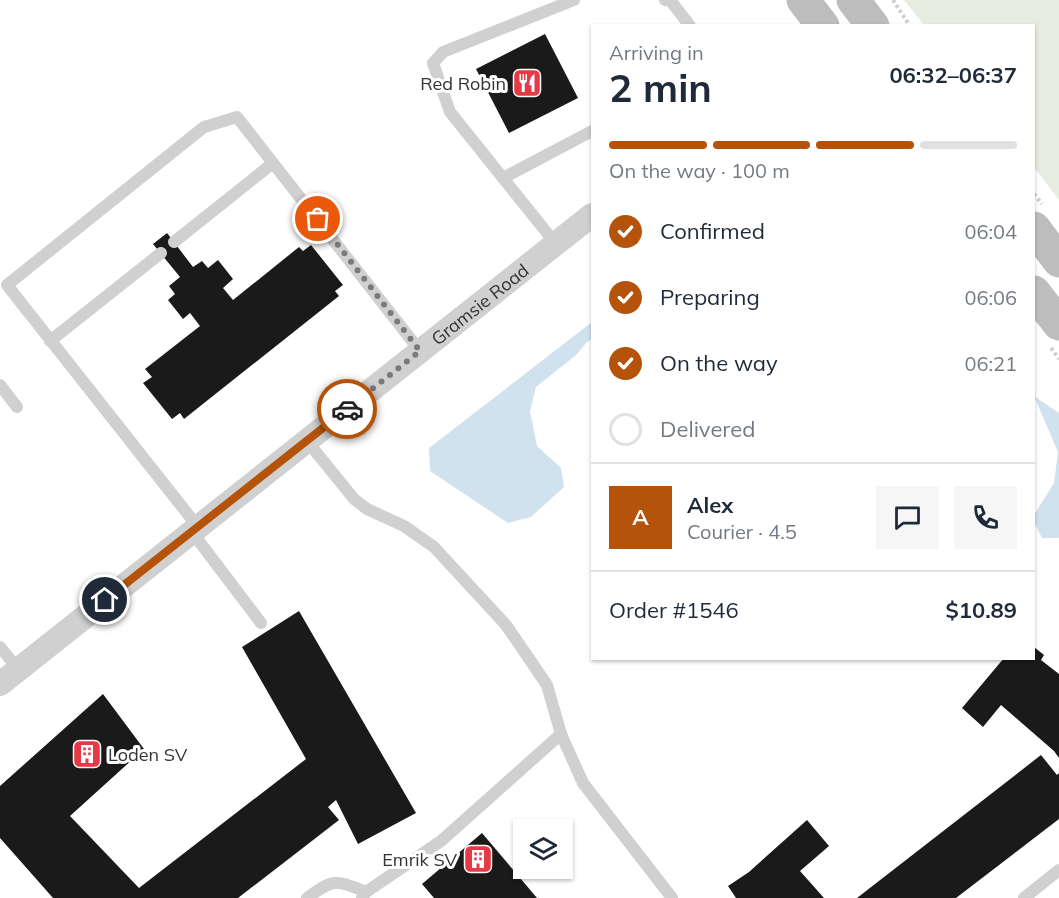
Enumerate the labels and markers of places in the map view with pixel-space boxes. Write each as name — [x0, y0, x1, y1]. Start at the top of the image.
restaurant icon: Red Robin — [511, 67, 543, 99]
place label: Red Robin — [420, 72, 506, 95]
pin — [292, 193, 343, 244]
pin — [79, 574, 130, 625]
building icon: Loden SV — [71, 738, 103, 770]
place label: Loden SV — [108, 743, 188, 766]
building icon: Emrik SV — [462, 843, 494, 875]
place label: Emrik SV — [382, 848, 457, 871]

